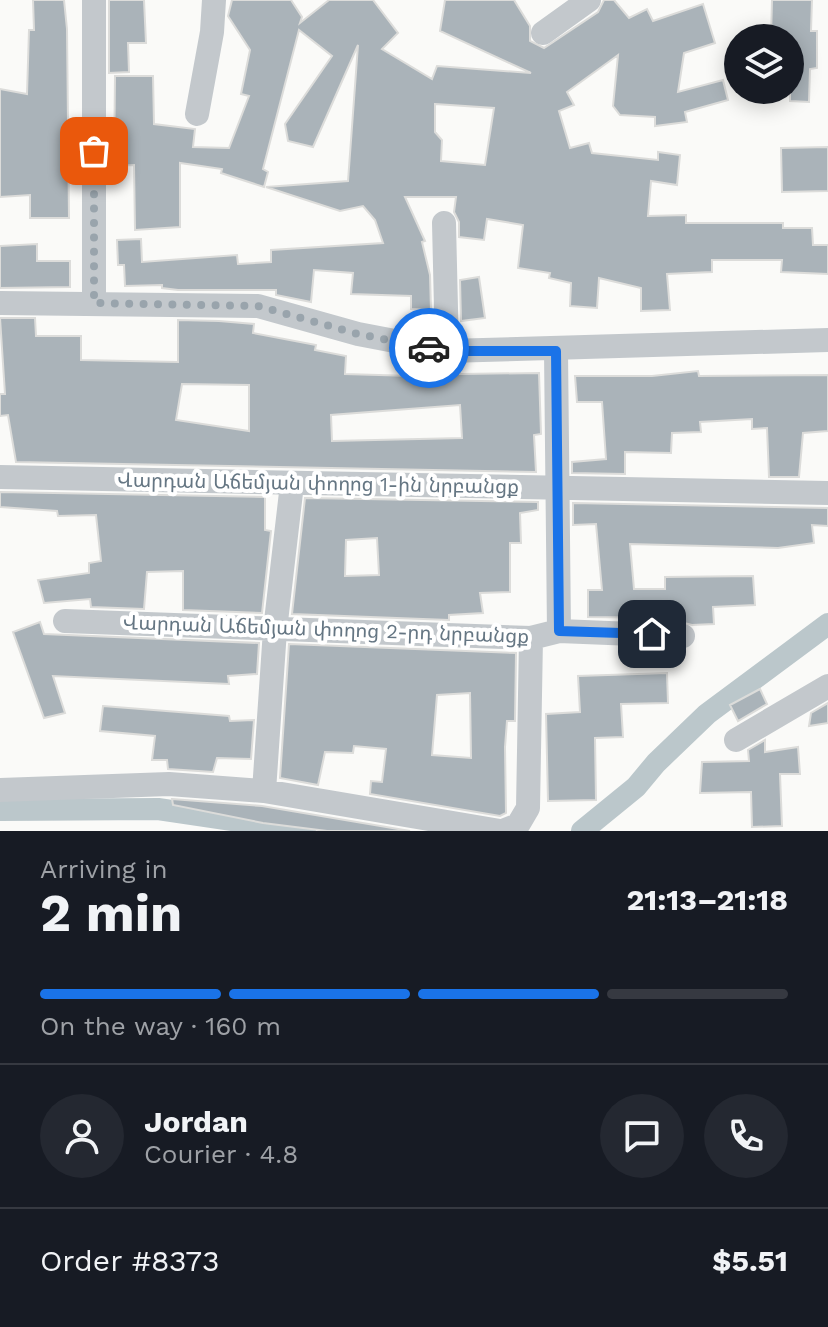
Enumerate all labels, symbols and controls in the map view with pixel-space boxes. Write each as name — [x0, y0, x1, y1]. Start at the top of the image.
map controls — [724, 24, 804, 104]
button: layers — [724, 24, 804, 104]
pin — [60, 117, 128, 185]
icon: bag — [72, 129, 116, 173]
courier — [389, 308, 469, 388]
icon: car — [407, 326, 451, 370]
street label: Վարդան Աճեմյան փողոց 1-ին նրբանցք — [117, 467, 519, 499]
pin — [618, 600, 686, 668]
street label: Վարդան Աճեմյան փողոց 2-րդ նրբանցք — [122, 610, 530, 648]
icon: home — [630, 612, 674, 656]
text: Arriving in — [40, 854, 168, 884]
text: 21:13–21:18 — [626, 882, 788, 917]
text: 2 min — [40, 883, 182, 944]
text: On the way · 160 m — [40, 1011, 281, 1041]
button: person — [40, 1094, 124, 1178]
button: chat — [600, 1094, 684, 1178]
button: phone — [704, 1094, 788, 1178]
text: Jordan — [144, 1104, 248, 1139]
text: Courier · 4.8 — [144, 1139, 298, 1169]
text: Order #8373 — [40, 1243, 220, 1278]
text: $5.51 — [712, 1243, 788, 1278]

